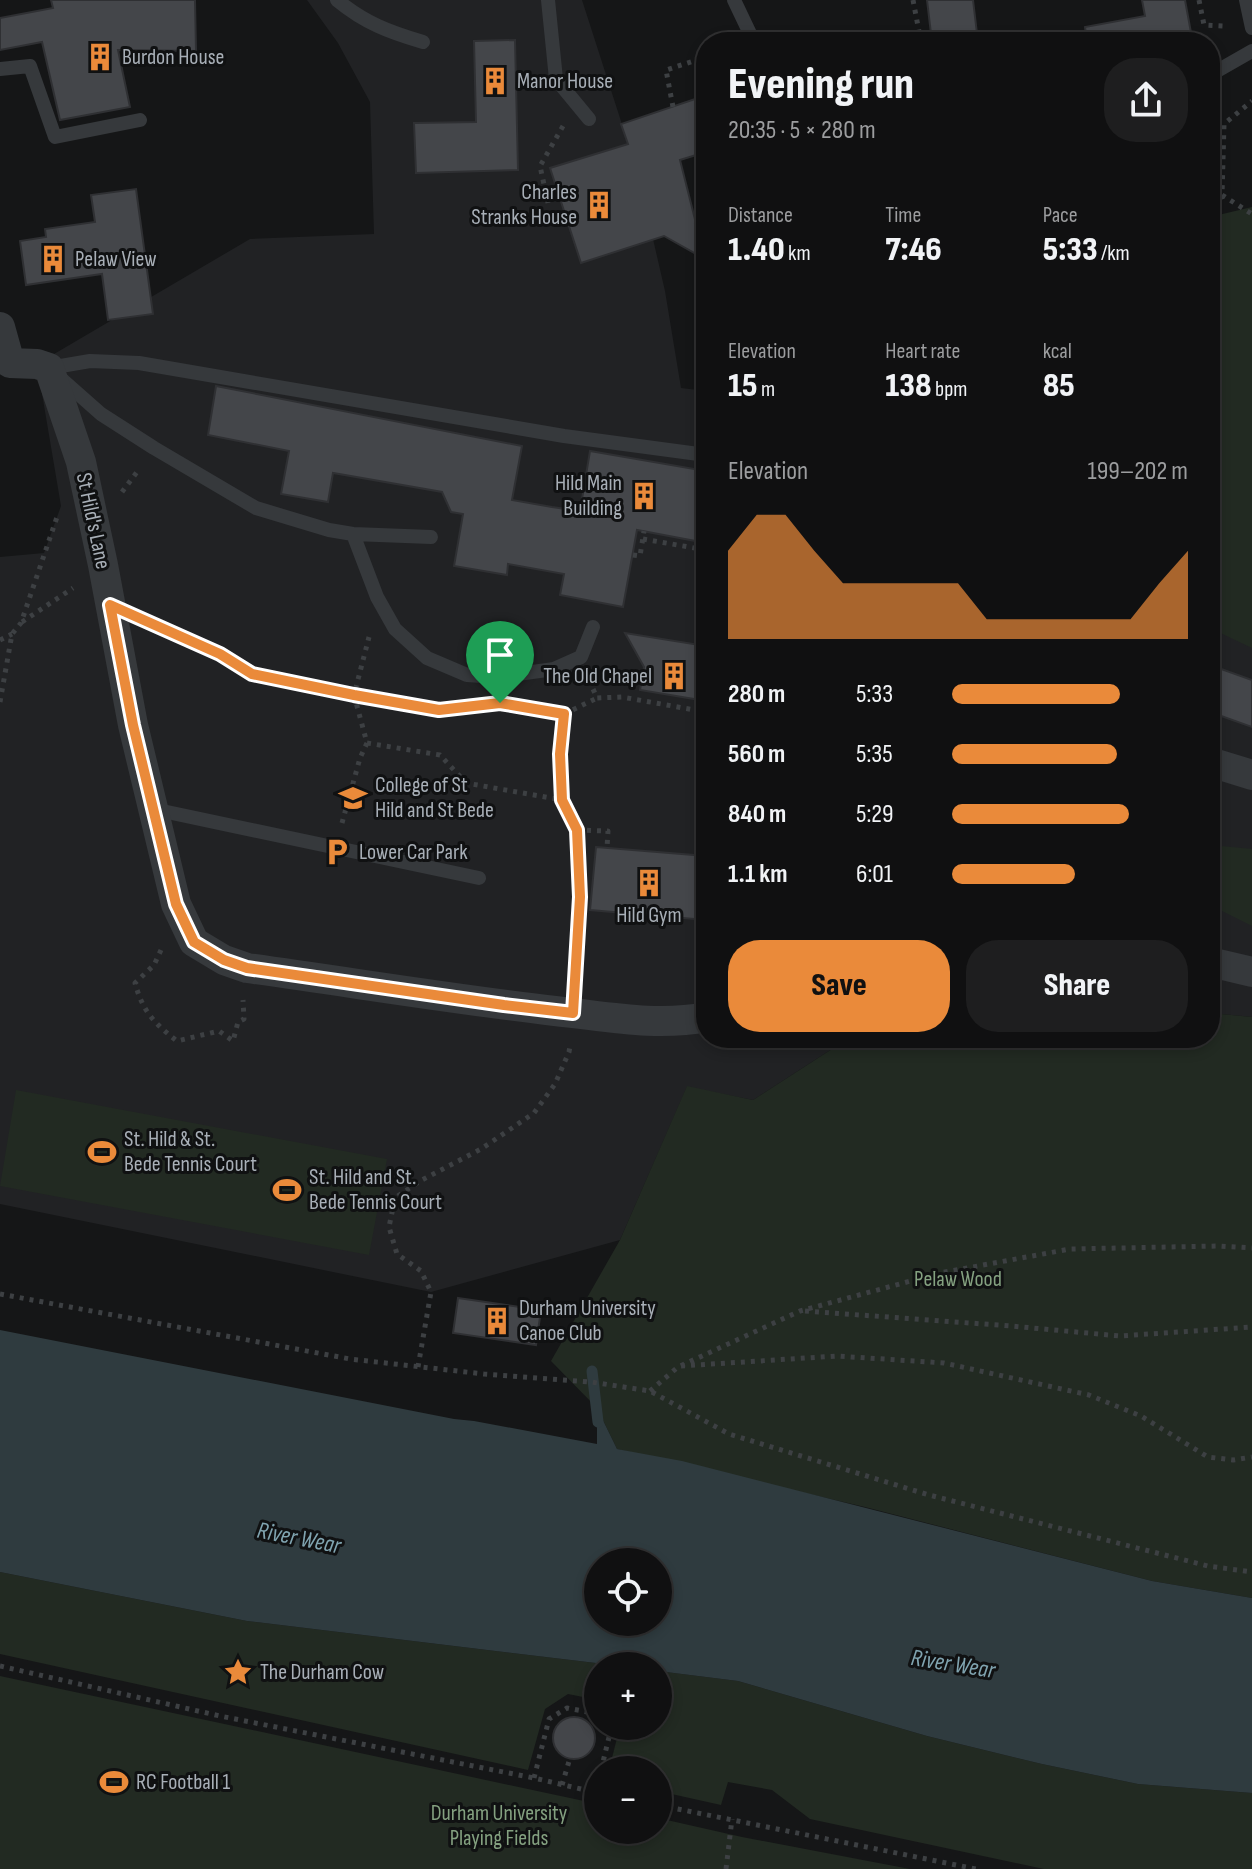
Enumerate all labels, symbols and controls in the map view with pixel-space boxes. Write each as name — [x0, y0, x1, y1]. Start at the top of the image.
building icon: Burdon House — [85, 42, 115, 72]
place label: Burdon House — [122, 44, 224, 71]
text: Evening run — [728, 58, 914, 111]
button: share — [1104, 58, 1188, 142]
building icon: Manor House — [480, 66, 510, 96]
place label: Manor House — [517, 68, 613, 95]
text: 20:35 · 5 × 280 m — [728, 115, 876, 146]
place label: Charles Stranks House — [471, 179, 577, 231]
building icon: Charles Stranks House — [584, 190, 614, 220]
text: Distance — [728, 202, 793, 229]
text: Time — [885, 202, 921, 229]
text: Pace — [1043, 202, 1078, 229]
text: 1.40 — [728, 229, 785, 270]
text: 7:46 — [885, 229, 942, 270]
text: 5:33 — [1043, 229, 1098, 270]
text: km — [785, 240, 811, 267]
text: /km — [1098, 240, 1130, 267]
building icon: Pelaw View — [38, 244, 68, 274]
place label: Pelaw View — [75, 246, 157, 273]
text: Elevation — [728, 338, 796, 365]
text: Heart rate — [885, 338, 960, 365]
text: kcal — [1043, 338, 1072, 365]
text: 15 — [728, 365, 758, 406]
text: 138 — [885, 365, 932, 406]
text: 85 — [1043, 365, 1075, 406]
text: m — [758, 376, 775, 403]
text: bpm — [932, 376, 967, 403]
text: Elevation — [728, 456, 808, 487]
text: 199–202 m — [1088, 456, 1188, 487]
street label: St Hild's Lane — [70, 470, 116, 572]
place label: Hild Main Building — [555, 470, 622, 522]
building icon: Hild Main Building — [629, 481, 659, 511]
pin — [466, 621, 534, 703]
icon: arrive — [478, 633, 522, 677]
building icon: The Old Chapel — [659, 661, 689, 691]
place label: The Old Chapel — [543, 663, 652, 690]
text: 280 m — [728, 679, 785, 710]
text: 5:33 — [856, 679, 893, 710]
text: 560 m — [728, 739, 785, 770]
text: 5:35 — [856, 739, 893, 770]
place label: College of St Hild and St Bede — [375, 772, 494, 824]
school or university icon: College of St Hild and St Bede — [338, 783, 368, 813]
text: 840 m — [728, 799, 786, 830]
text: 5:29 — [856, 799, 894, 830]
parking icon: Lower Car Park — [322, 837, 352, 867]
place label: Lower Car Park — [359, 839, 468, 866]
text: 1.1 km — [728, 859, 787, 890]
text: 6:01 — [856, 859, 893, 890]
building icon: Hild Gym — [634, 868, 664, 898]
place label: Hild Gym — [616, 902, 682, 929]
button: Save — [728, 940, 950, 1032]
button: Share — [966, 940, 1188, 1032]
place label: St. Hild & St. Bede Tennis Court — [124, 1126, 257, 1178]
sports icon: St. Hild & St. Bede Tennis Court — [87, 1137, 117, 1167]
place label: St. Hild and St. Bede Tennis Court — [309, 1164, 442, 1216]
sports icon: St. Hild and St. Bede Tennis Court — [272, 1175, 302, 1205]
park label: Pelaw Wood — [914, 1266, 1002, 1293]
place label: Durham University Canoe Club — [519, 1295, 656, 1347]
building icon: Durham University Canoe Club — [482, 1306, 512, 1336]
water label: River Wear — [255, 1516, 345, 1561]
map controls — [584, 1548, 672, 1844]
button: locate — [584, 1548, 672, 1636]
water label: River Wear — [909, 1643, 998, 1685]
button: + — [584, 1652, 672, 1740]
place icon: The Durham Cow — [223, 1657, 253, 1687]
place label: The Durham Cow — [260, 1659, 384, 1686]
button: − — [584, 1756, 672, 1844]
sports icon: RC Football 1 — [99, 1767, 129, 1797]
place label: RC Football 1 — [136, 1769, 230, 1796]
park label: Durham University Playing Fields — [431, 1800, 568, 1852]

